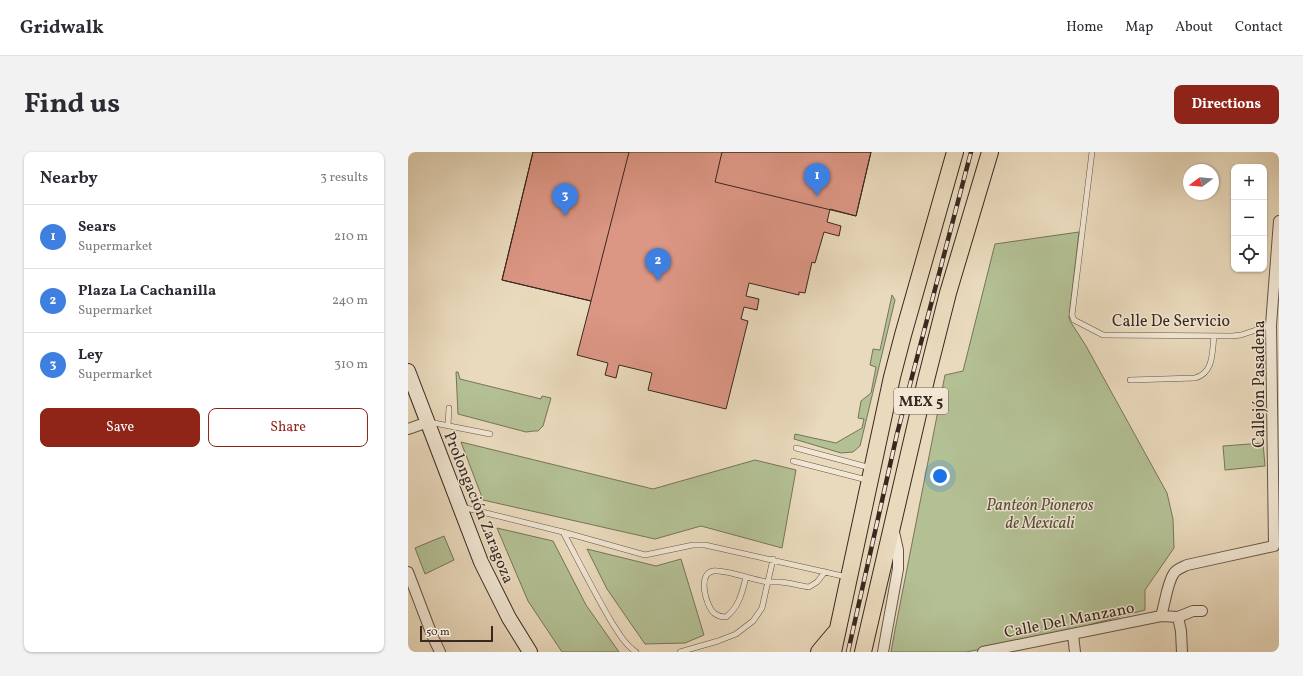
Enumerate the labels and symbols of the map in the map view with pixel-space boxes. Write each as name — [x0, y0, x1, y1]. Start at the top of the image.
pin: 1 — [804, 163, 830, 196]
north arrow — [1183, 164, 1219, 200]
pin: 3 — [552, 183, 578, 216]
pin: 2 — [645, 248, 671, 281]
street label: Calle De Servicio — [1112, 311, 1230, 333]
street label: Callejón Pasadena — [1249, 320, 1271, 448]
road number: MEX 5 — [894, 388, 948, 414]
street label: Prolongación Zaragoza — [438, 429, 519, 587]
your location — [930, 466, 950, 486]
park label: Panteón Pioneros de Mexicali — [986, 495, 1094, 535]
street label: Calle Del Manzano — [1002, 598, 1137, 644]
scale bar — [420, 624, 493, 643]

